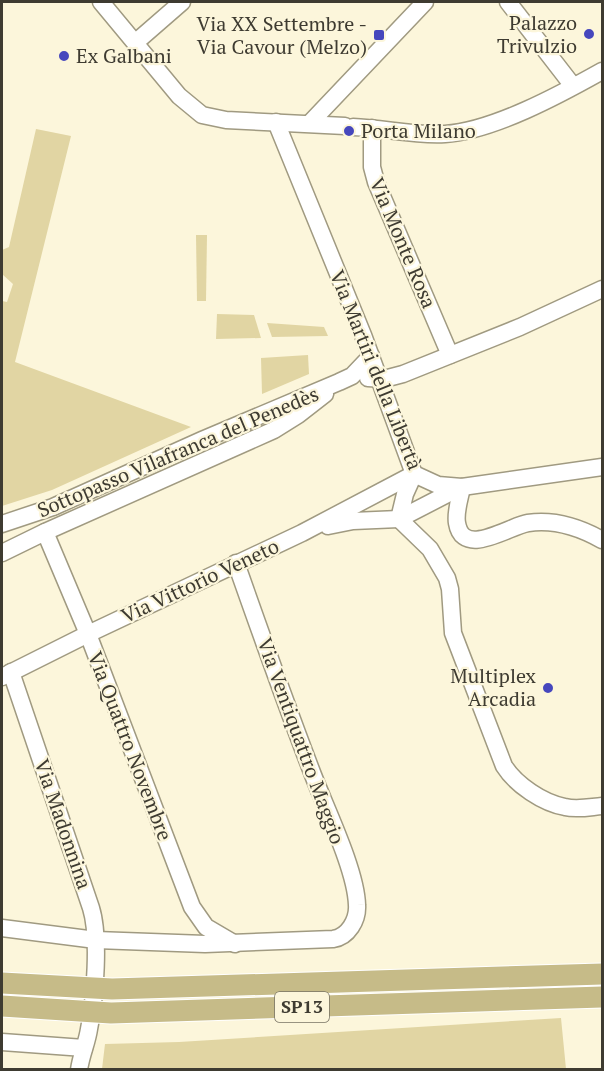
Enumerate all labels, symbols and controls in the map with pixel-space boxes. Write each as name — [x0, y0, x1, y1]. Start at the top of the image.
place label: Palazzo Trivulzio — [497, 9, 577, 59]
place label: Via XX Settembre - Via Cavour (Melzo) — [197, 10, 367, 60]
marker: Palazzo Trivulzio — [582, 27, 596, 41]
marker: Via XX Settembre - Via Cavour (Melzo) — [372, 28, 386, 42]
place label: Ex Galbani — [76, 42, 172, 69]
marker: Ex Galbani — [57, 49, 71, 63]
place label: Porta Milano — [361, 117, 476, 144]
marker: Porta Milano — [342, 124, 356, 138]
street label: Via Monte Rosa — [364, 173, 443, 312]
street label: Via Martiri della Libertà — [324, 266, 429, 474]
street label: Sottopasso Vilafranca del Penedès — [33, 380, 323, 523]
street label: Via Vittorio Veneto — [117, 532, 283, 629]
street label: Via Ventiquattro Maggio — [252, 634, 351, 848]
street label: Via Quattro Novembre — [82, 647, 179, 844]
place label: Multiplex Arcadia — [450, 662, 537, 712]
marker: Multiplex Arcadia — [541, 681, 555, 695]
street label: Via Madonnina — [29, 755, 98, 893]
road number: SP13 — [275, 992, 329, 1022]

